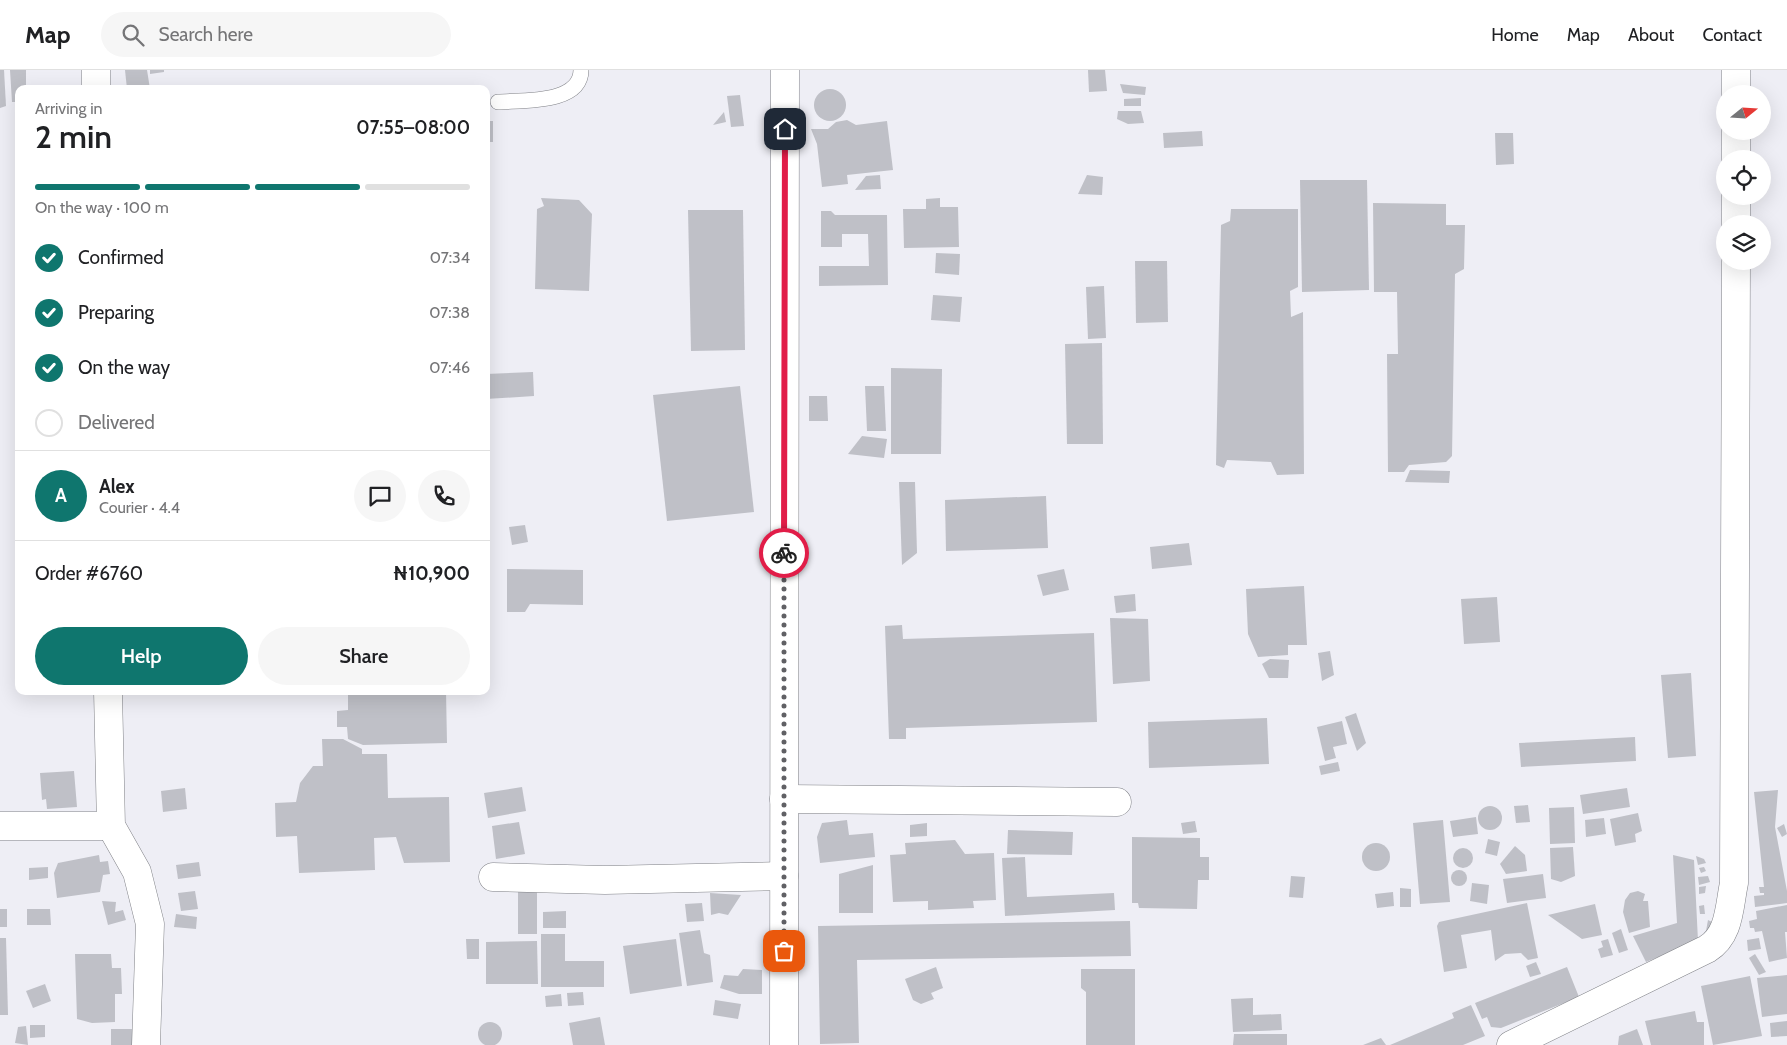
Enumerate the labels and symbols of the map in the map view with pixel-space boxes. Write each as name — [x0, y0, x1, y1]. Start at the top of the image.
north arrow — [1716, 85, 1771, 140]
pin — [764, 108, 806, 150]
courier — [759, 528, 809, 578]
pin — [763, 930, 805, 972]

